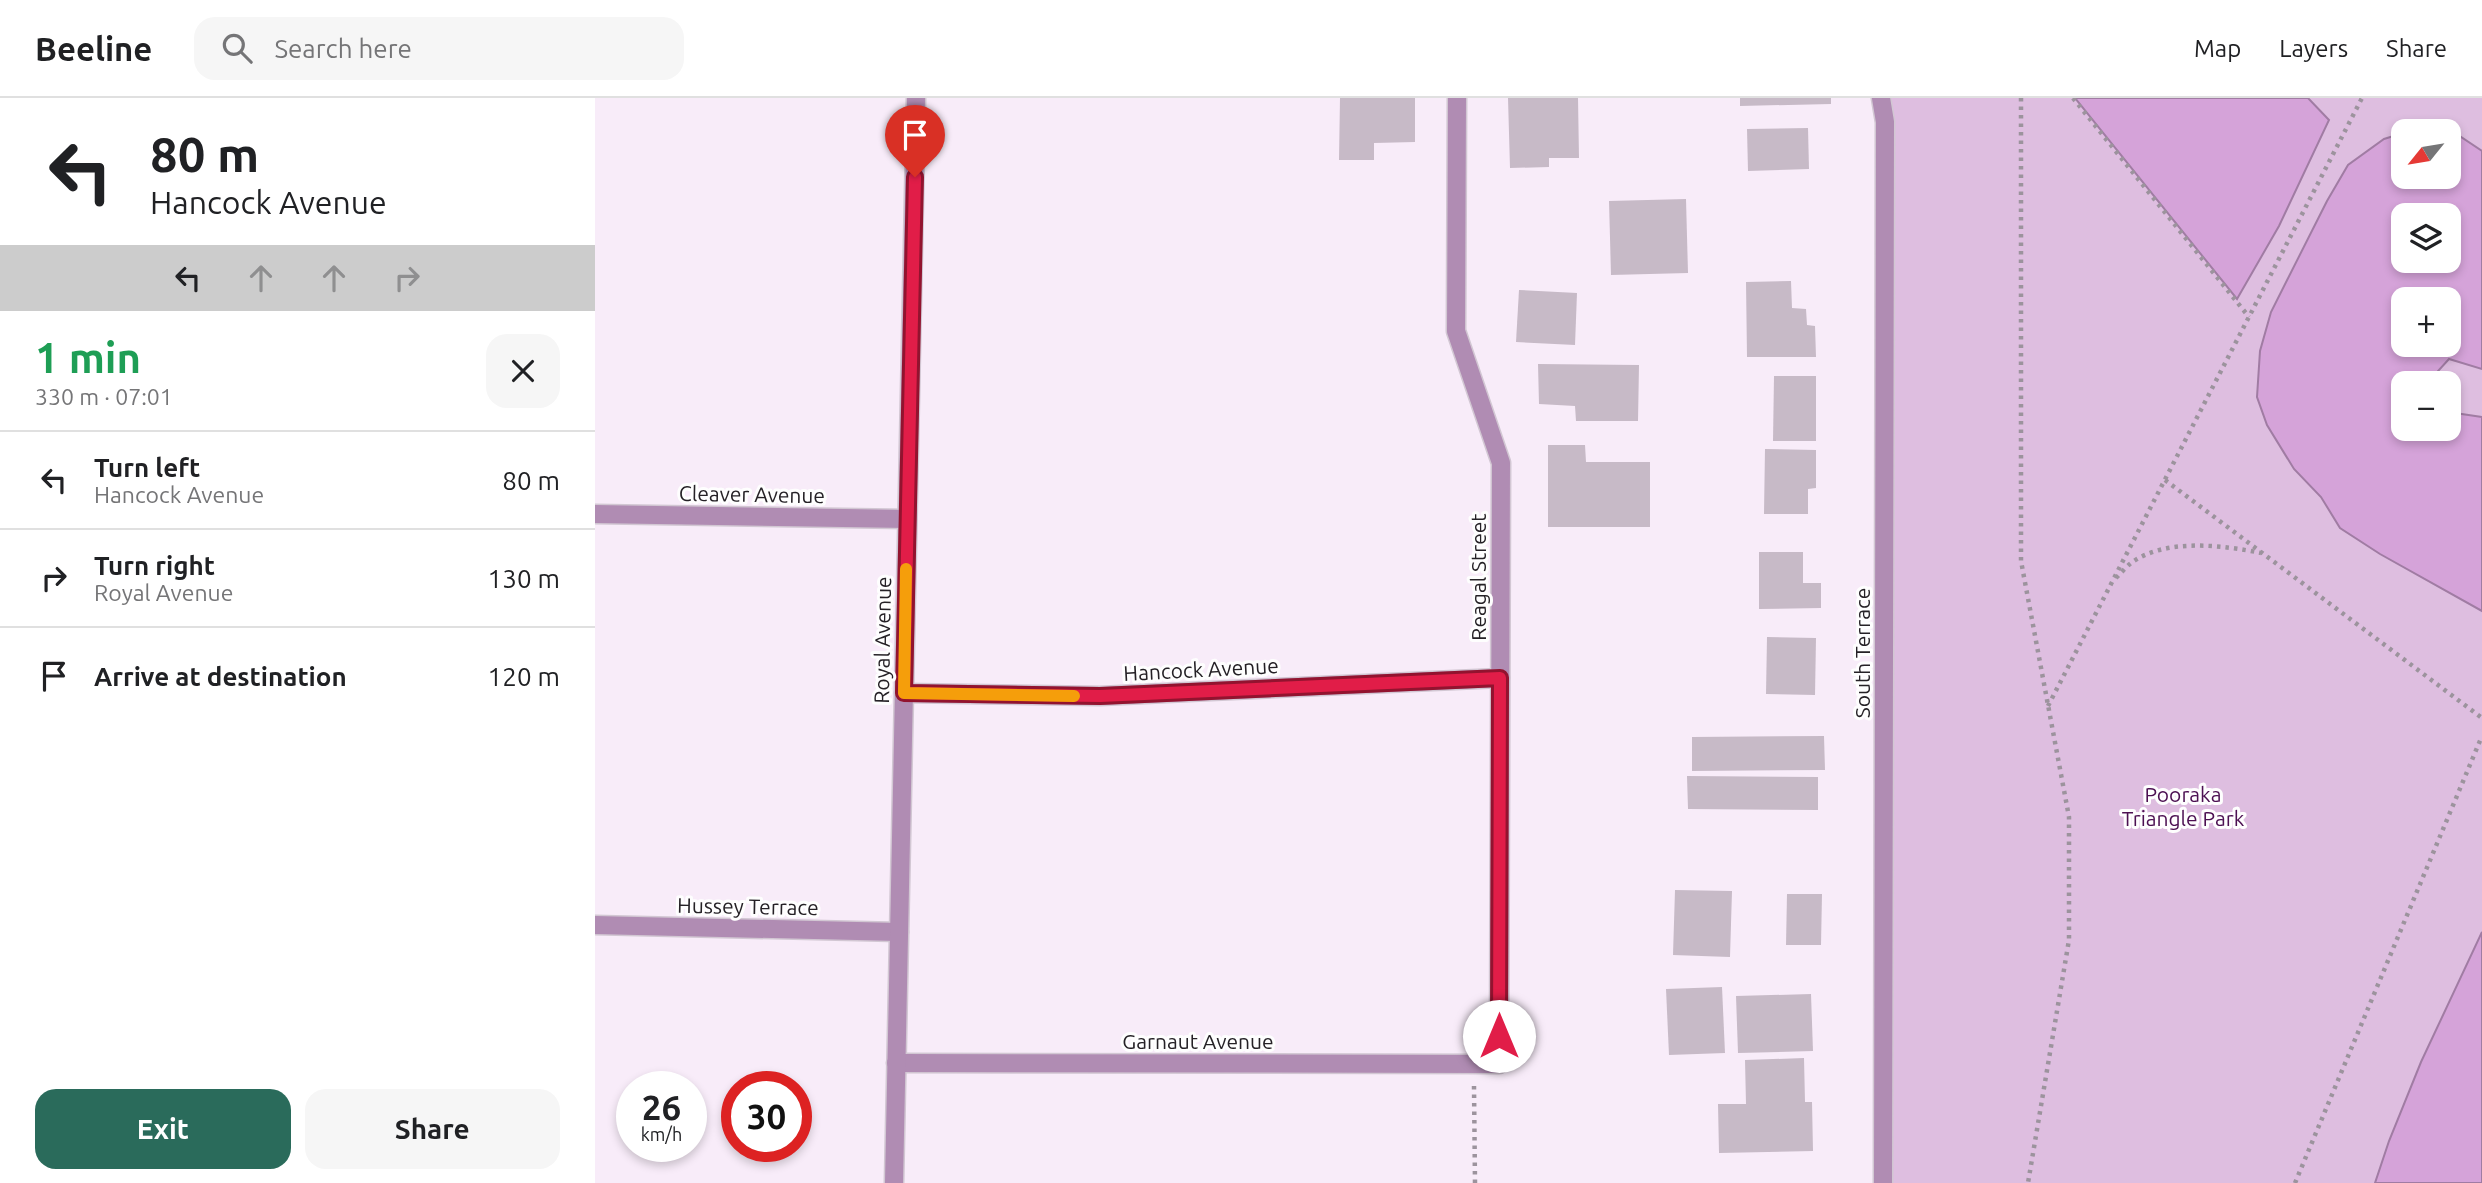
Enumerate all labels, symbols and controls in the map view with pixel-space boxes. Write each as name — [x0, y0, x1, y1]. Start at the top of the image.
search box — [194, 17, 684, 80]
icon: search — [218, 29, 256, 67]
text: Beeline — [35, 30, 152, 67]
text: Search here — [274, 34, 412, 63]
text: Map — [2194, 35, 2241, 62]
text: Layers — [2279, 35, 2348, 62]
text: Share — [2386, 35, 2447, 62]
pin — [885, 105, 945, 177]
icon: arrive — [896, 116, 934, 154]
north arrow — [2391, 119, 2461, 189]
map controls — [2391, 119, 2461, 441]
icon: left — [35, 126, 126, 217]
text: 80 m — [150, 126, 259, 181]
text: Hancock Avenue — [150, 184, 387, 220]
button: layers — [2391, 203, 2461, 273]
icon: left — [169, 259, 207, 297]
icon: ahead — [242, 259, 280, 297]
icon: ahead — [315, 259, 353, 297]
icon: right — [388, 259, 426, 297]
button: + — [2391, 287, 2461, 357]
text: 1 min — [35, 334, 141, 381]
button: close — [486, 334, 560, 408]
button: − — [2391, 371, 2461, 441]
text: 330 m · 07:01 — [35, 384, 173, 409]
text: Turn left — [94, 453, 200, 482]
icon: left — [35, 461, 73, 499]
text: 80 m — [502, 466, 560, 495]
street label: Cleaver Avenue — [679, 481, 825, 507]
text: Hancock Avenue — [94, 482, 264, 507]
street label: Reagal Street — [1466, 513, 1490, 641]
text: Turn right — [94, 551, 215, 580]
icon: right — [35, 559, 73, 597]
text: 130 m — [488, 564, 560, 593]
street label: Royal Avenue — [869, 576, 895, 704]
text: Royal Avenue — [94, 580, 233, 605]
street label: South Terrace — [1850, 588, 1874, 718]
street label: Hancock Avenue — [1123, 653, 1279, 685]
icon: arrive — [35, 657, 73, 695]
text: Arrive at destination — [94, 662, 347, 691]
text: 120 m — [488, 662, 560, 691]
park label: Pooraka Triangle Park — [2122, 782, 2245, 830]
street label: Hussey Terrace — [677, 893, 819, 919]
position arrow — [1462, 999, 1536, 1073]
street label: Garnaut Avenue — [1122, 1029, 1274, 1053]
speed limit sign: 30 — [721, 1071, 812, 1162]
text: 26 — [642, 1087, 681, 1127]
button: Exit — [35, 1089, 291, 1169]
button: Share — [305, 1089, 560, 1169]
text: km/h — [641, 1124, 682, 1144]

